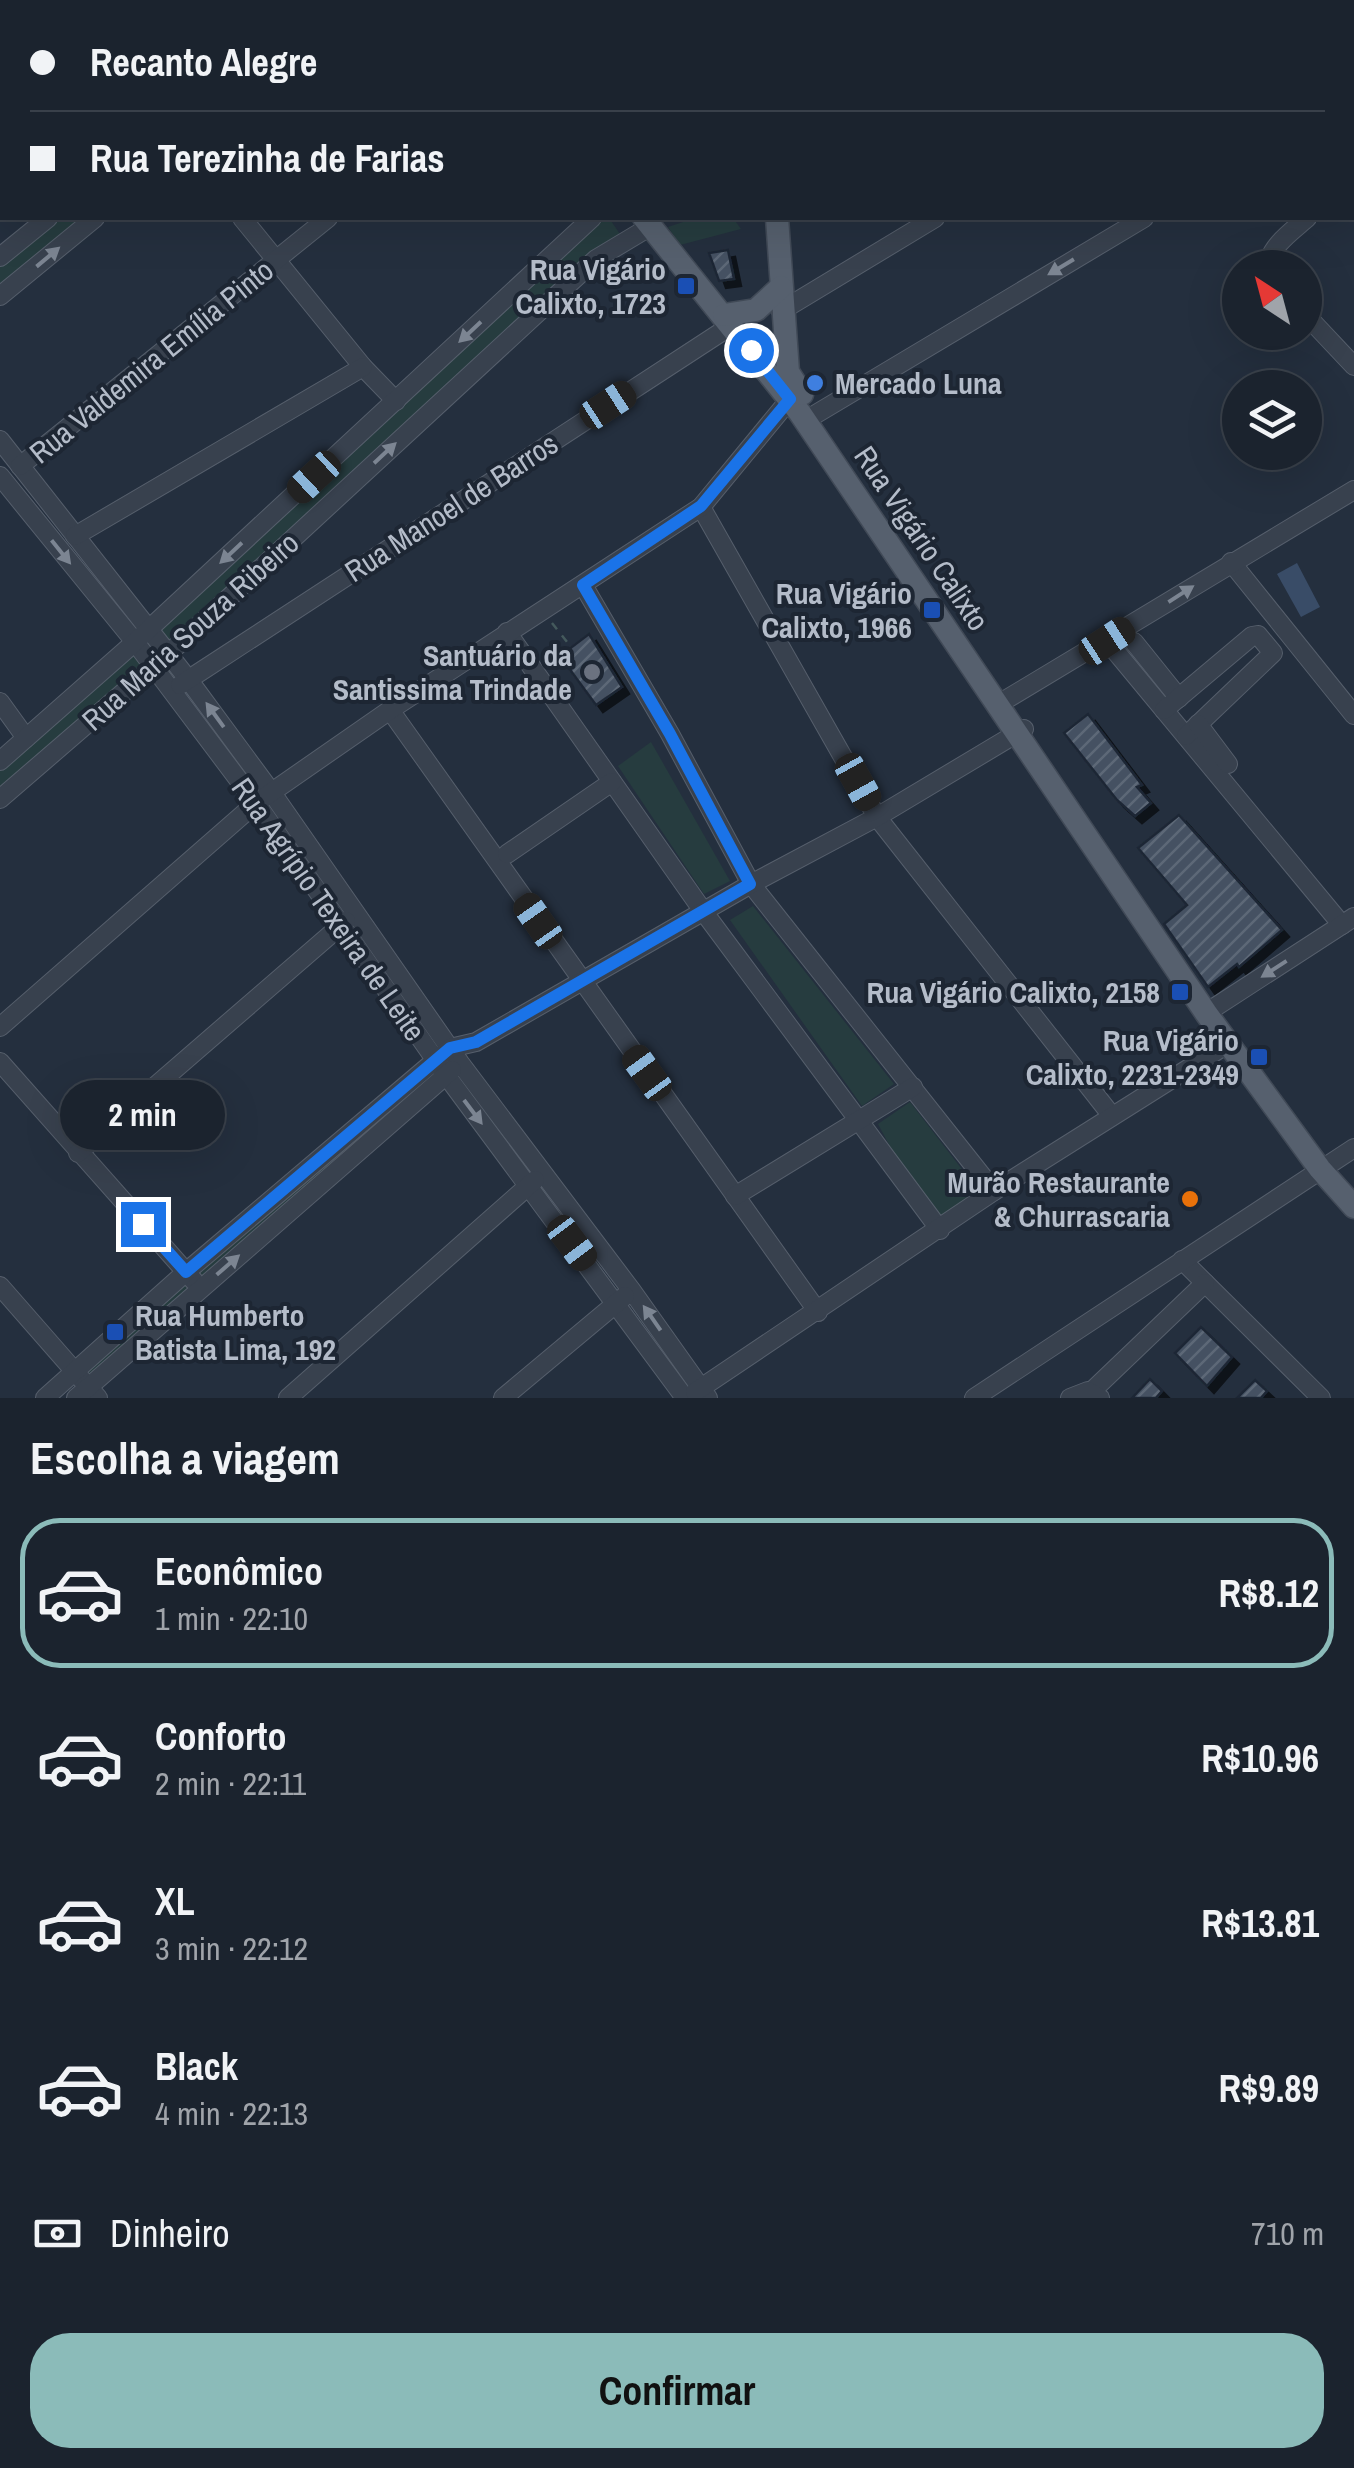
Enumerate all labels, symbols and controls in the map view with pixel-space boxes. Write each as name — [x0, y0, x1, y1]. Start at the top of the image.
text: Recanto Alegre — [90, 37, 317, 88]
text: Rua Terezinha de Farias — [90, 133, 445, 184]
one-way arrow — [35, 247, 60, 268]
place label: Rua Vigário Calixto, 1723 — [516, 249, 666, 323]
street label: Rua Valdemira Emília Pinto — [21, 250, 281, 472]
north arrow — [1222, 250, 1322, 350]
map controls — [1222, 250, 1322, 470]
one-way arrow — [1047, 258, 1075, 276]
marker: Rua Vigário Calixto, 1723 — [675, 275, 697, 297]
one-way arrow — [458, 320, 482, 343]
route start — [729, 328, 774, 373]
place label: Mercado Luna — [835, 363, 1002, 403]
button: layers — [1222, 370, 1322, 470]
marker: Mercado Luna — [804, 372, 826, 394]
car — [575, 376, 641, 434]
street label: Rua Manoel de Barros — [337, 423, 565, 591]
street label: Rua Vigário Calixto — [846, 438, 998, 638]
one-way arrow — [372, 443, 397, 465]
car — [282, 446, 346, 508]
street label: Rua Maria Souza Ribeiro — [73, 523, 307, 739]
one-way arrow — [50, 539, 71, 565]
one-way arrow — [220, 541, 244, 564]
place label: Rua Vigário Calixto, 1966 — [762, 573, 912, 647]
one-way arrow — [1167, 585, 1195, 603]
marker: Rua Vigário Calixto, 1966 — [921, 599, 943, 621]
car — [1074, 612, 1140, 670]
place label: Santuário da Santissima Trindade — [333, 635, 572, 709]
marker: Santuário da Santissima Trindade — [581, 661, 603, 683]
one-way arrow — [206, 702, 225, 728]
car — [830, 748, 886, 816]
street label: Rua Agrípio Texeira de Leite — [223, 769, 435, 1049]
car — [509, 888, 567, 954]
one-way arrow — [1260, 959, 1288, 977]
place label: Rua Vigário Calixto, 2158 — [866, 972, 1160, 1012]
marker: Rua Vigário Calixto, 2158 — [1169, 981, 1191, 1003]
place label: Rua Vigário Calixto, 2231-2349 — [1026, 1020, 1239, 1094]
car — [617, 1040, 677, 1106]
marker: Rua Vigário Calixto, 2231-2349 — [1248, 1046, 1270, 1068]
callout: 2 min — [61, 1079, 226, 1149]
text: 2 min — [108, 1093, 177, 1136]
one-way arrow — [463, 1099, 483, 1125]
place label: Murão Restaurante & Churrascaria — [947, 1162, 1170, 1236]
marker: Murão Restaurante & Churrascaria — [1179, 1188, 1201, 1210]
route end — [121, 1202, 166, 1247]
car — [542, 1210, 602, 1276]
one-way arrow — [216, 1254, 241, 1276]
place label: Rua Humberto Batista Lima, 192 — [135, 1295, 336, 1369]
one-way arrow — [643, 1305, 662, 1332]
marker: Rua Humberto Batista Lima, 192 — [104, 1321, 126, 1343]
text: Escolha a viagem — [30, 1427, 340, 1488]
text: Econômico — [155, 1546, 323, 1597]
icon: car — [35, 1548, 125, 1638]
text: R$8.12 — [1219, 1568, 1319, 1619]
text: 1 min · 22:10 — [155, 1597, 308, 1640]
text: Conforto — [155, 1711, 287, 1762]
icon: car — [35, 1713, 125, 1803]
text: R$10.96 — [1201, 1733, 1319, 1784]
text: 2 min · 22:11 — [155, 1762, 306, 1805]
text: XL — [155, 1876, 195, 1927]
icon: car — [35, 1878, 125, 1968]
text: R$13.81 — [1201, 1898, 1319, 1949]
text: 3 min · 22:12 — [155, 1927, 308, 1970]
text: Black — [155, 2041, 238, 2092]
icon: car — [35, 2043, 125, 2133]
text: R$9.89 — [1219, 2063, 1319, 2114]
text: 4 min · 22:13 — [155, 2092, 308, 2135]
icon: cash — [30, 2206, 85, 2261]
text: Dinheiro — [110, 2208, 230, 2259]
text: 710 m — [1251, 2212, 1324, 2255]
button: Confirmar — [30, 2333, 1324, 2448]

